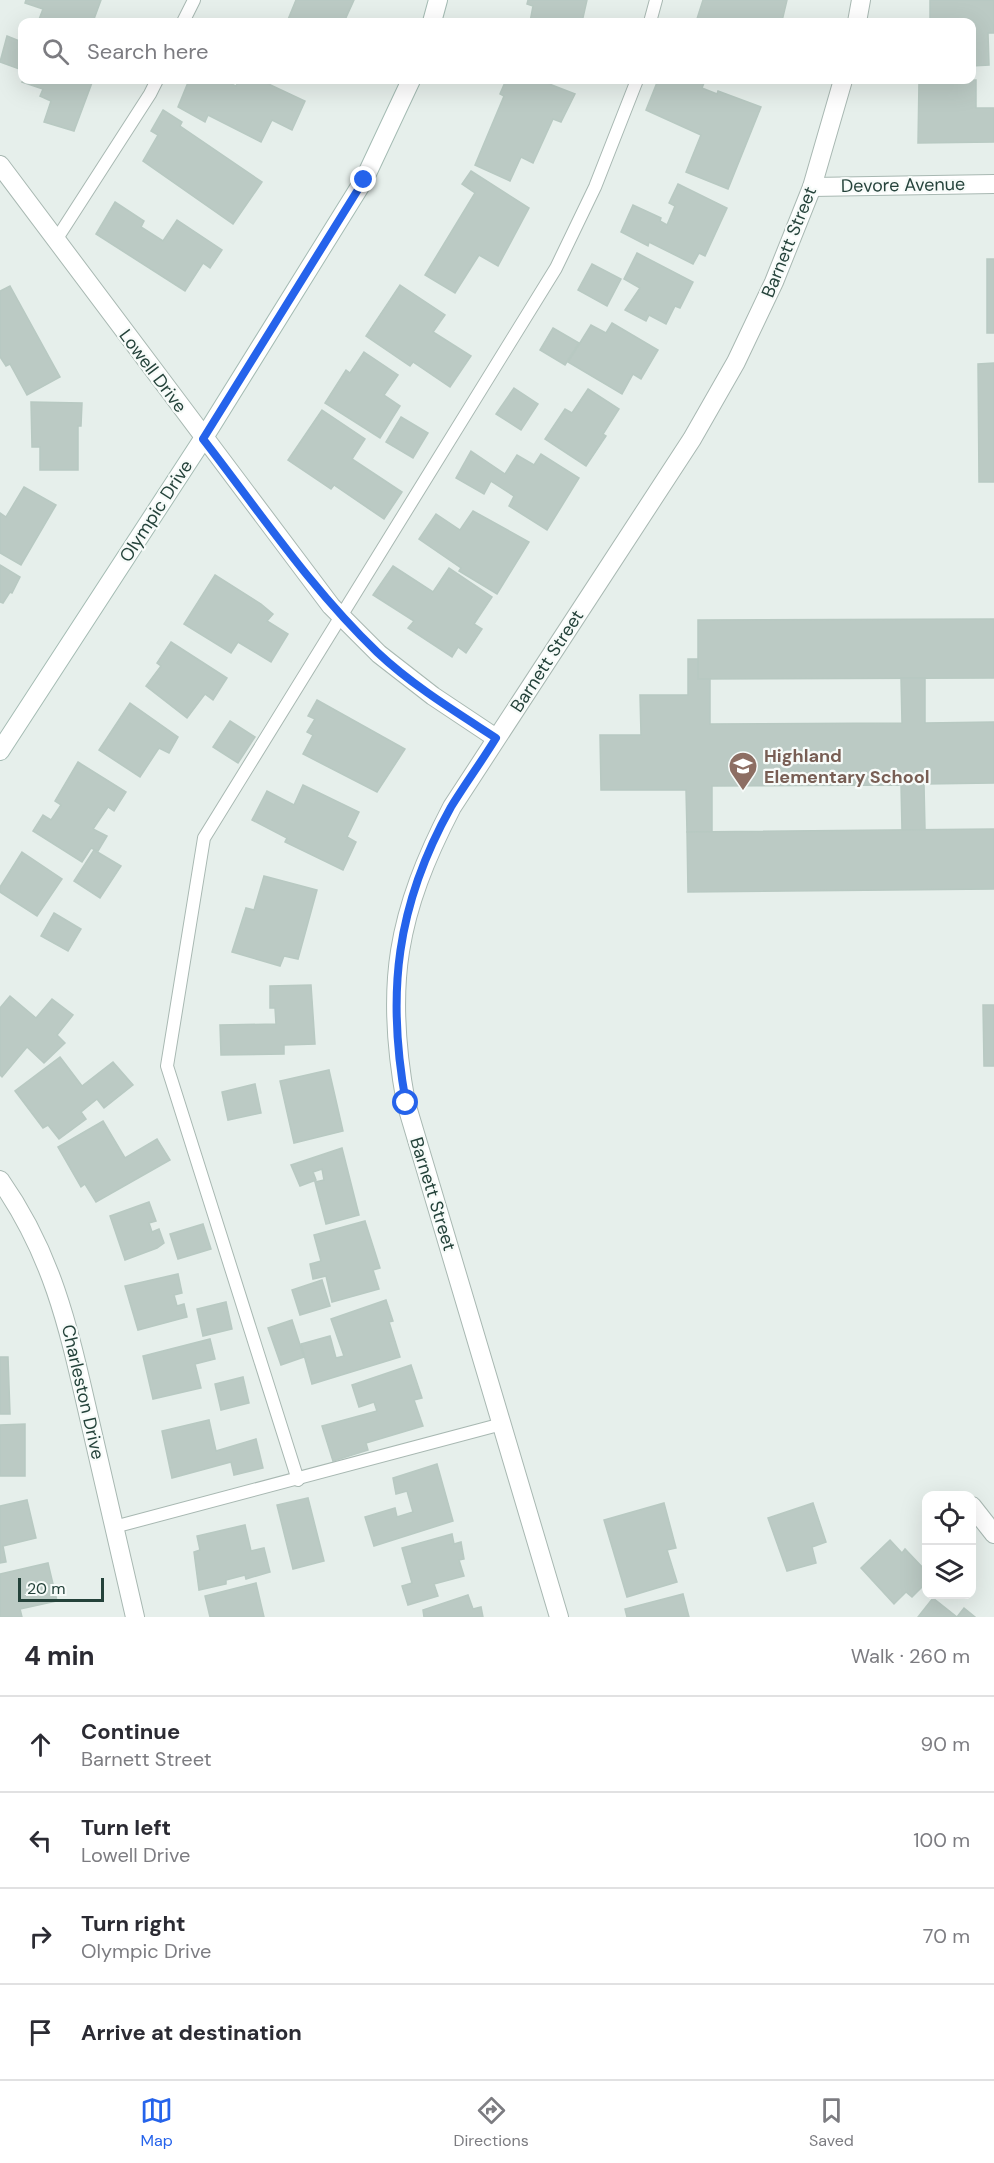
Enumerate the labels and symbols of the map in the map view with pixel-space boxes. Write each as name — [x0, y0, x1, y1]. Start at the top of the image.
route end — [350, 166, 376, 192]
street label: Devore Avenue — [841, 172, 965, 198]
street label: Barnett Street — [756, 183, 822, 301]
street label: Lowell Drive — [114, 324, 192, 418]
street label: Olympic Drive — [114, 455, 198, 567]
street label: Barnett Street — [505, 605, 589, 717]
place label: Highland Elementary School — [764, 744, 930, 789]
school or university icon: Highland Elementary School — [727, 750, 759, 792]
route start — [392, 1089, 418, 1115]
street label: Barnett Street — [404, 1134, 462, 1254]
street label: Charleston Drive — [56, 1322, 110, 1462]
scale bar — [18, 1575, 104, 1602]

